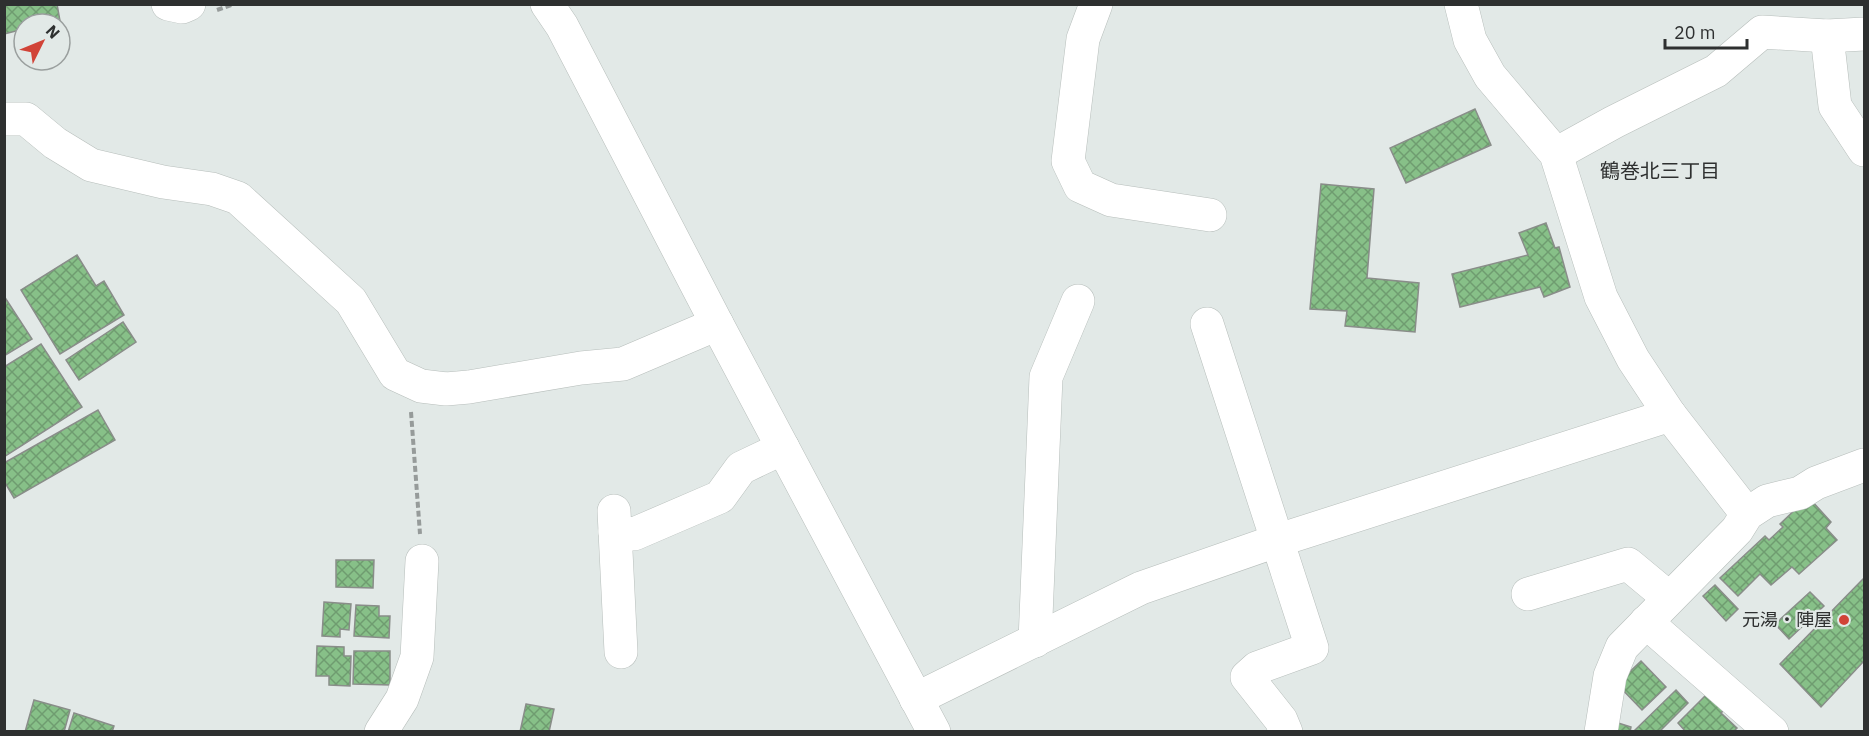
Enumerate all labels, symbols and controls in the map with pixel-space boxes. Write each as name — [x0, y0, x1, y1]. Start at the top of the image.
north arrow — [12, 12, 72, 72]
scale bar — [1665, 12, 1748, 50]
text: N — [42, 21, 64, 43]
text: 20 m — [1674, 21, 1716, 44]
district label: 鶴巻北三丁目 — [1600, 157, 1720, 184]
place label: 元湯・陣屋 — [1742, 608, 1832, 631]
marker: 元湯・陣屋 — [1837, 613, 1851, 627]

